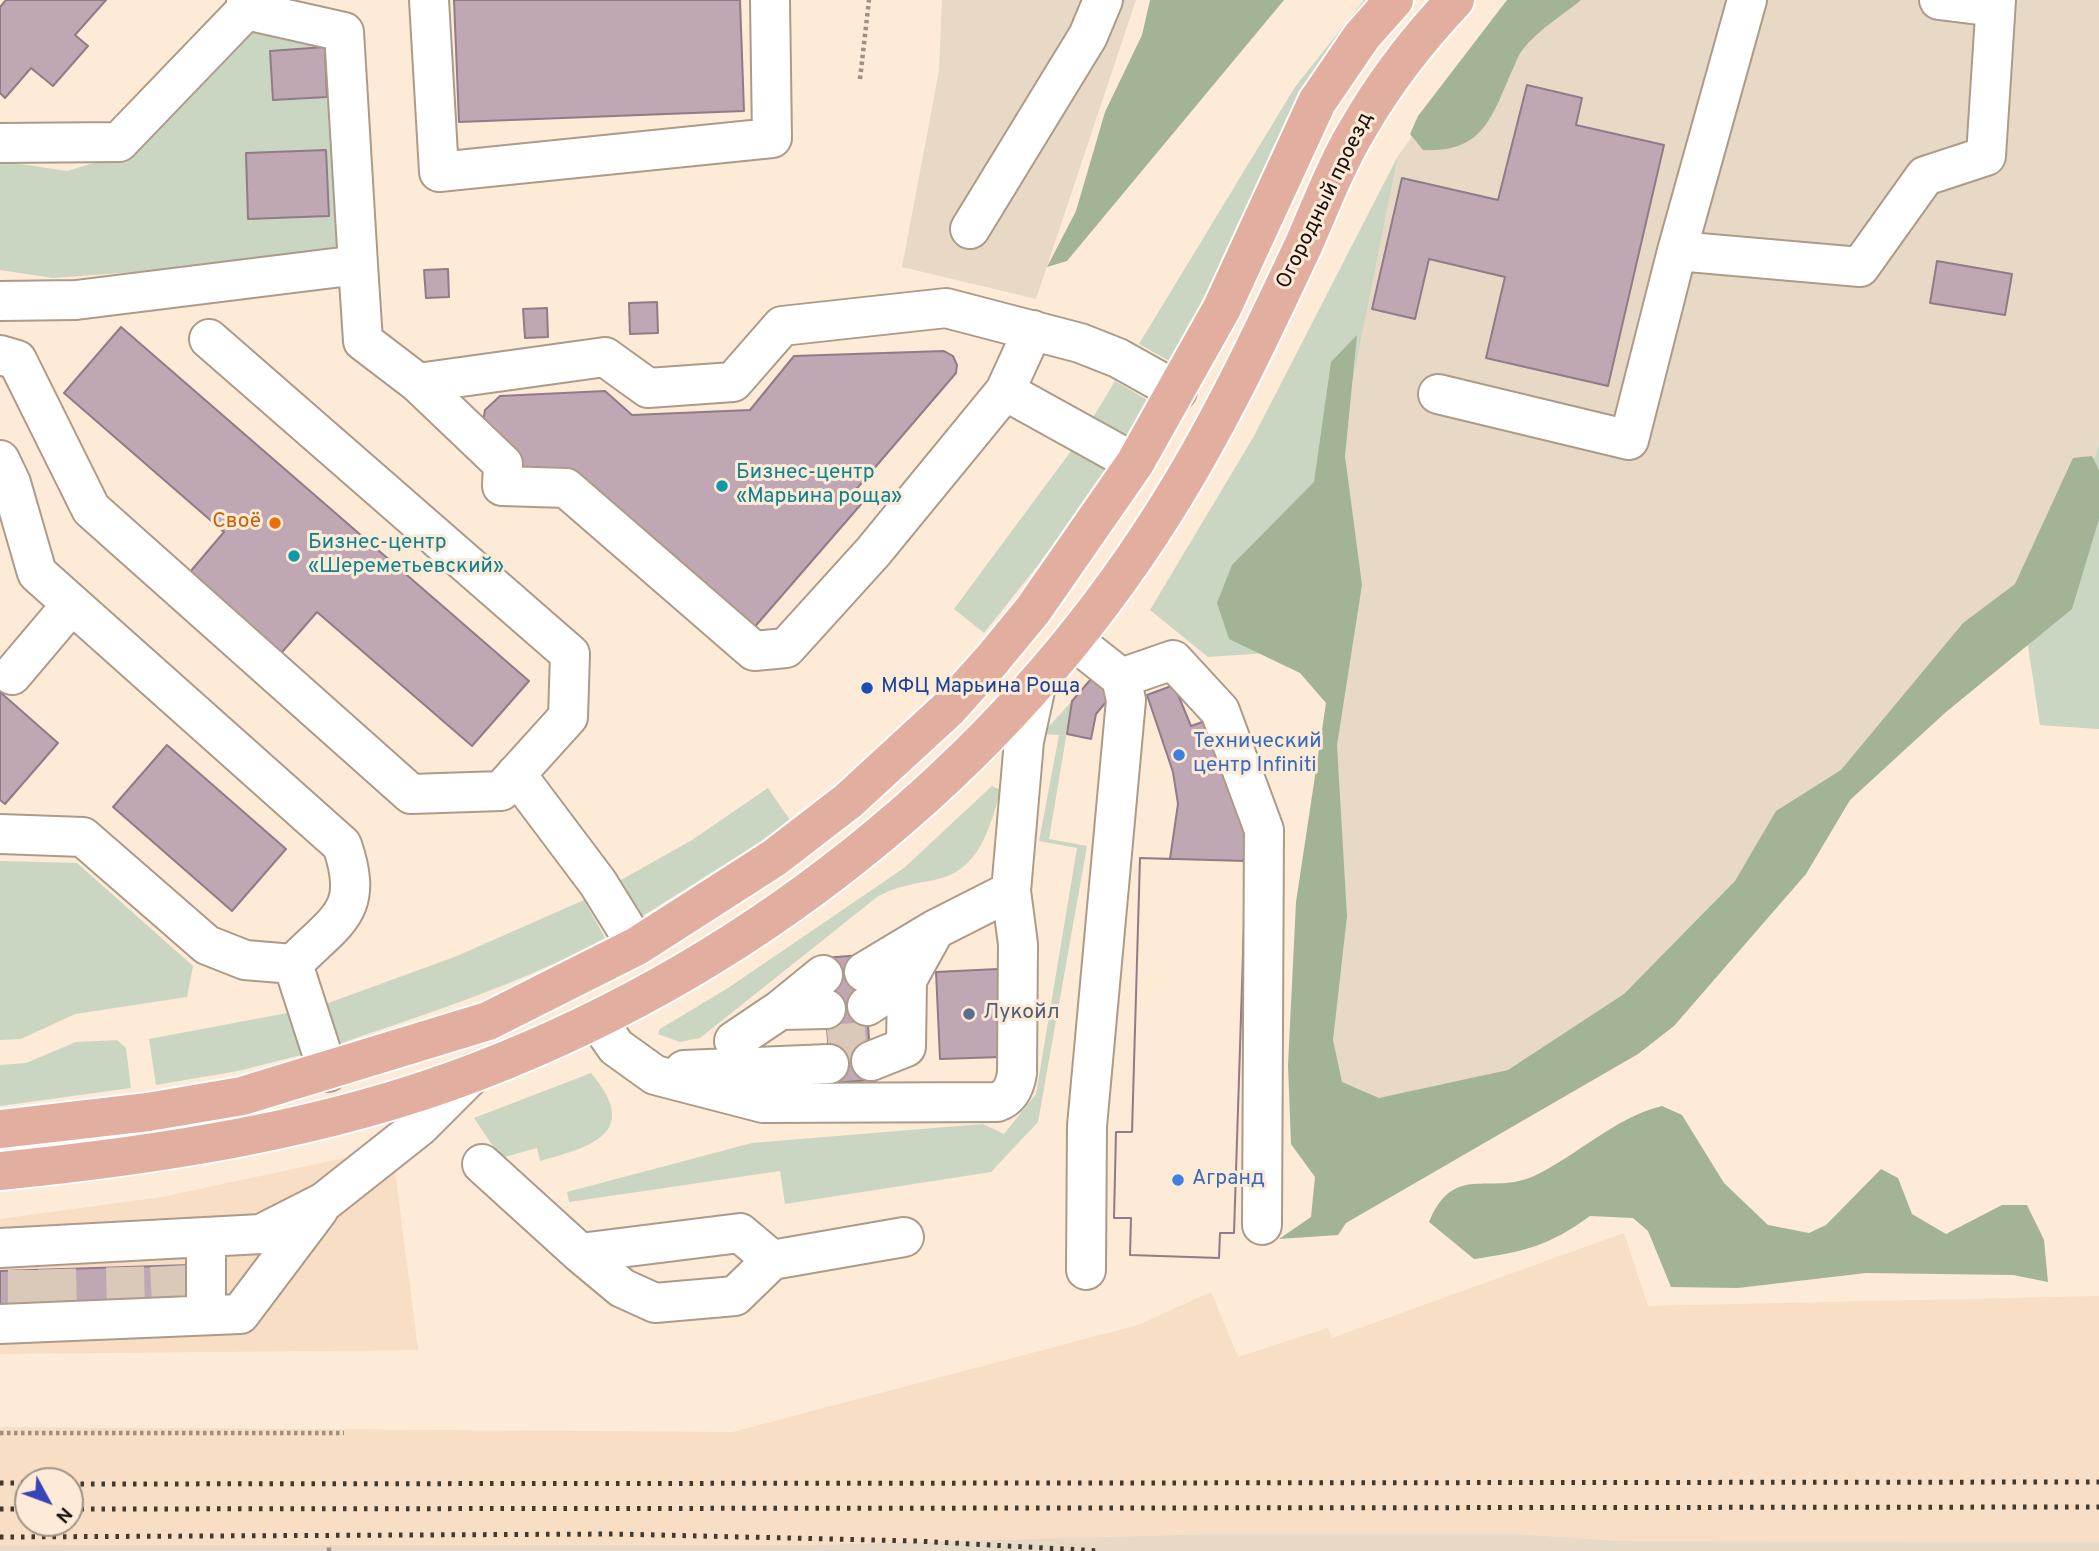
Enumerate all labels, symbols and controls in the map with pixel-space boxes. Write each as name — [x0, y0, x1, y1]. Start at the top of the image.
street label: Огородный проезд — [1272, 109, 1380, 293]
place label: Бизнес-центр «Марьина роща» — [736, 461, 902, 511]
marker: Бизнес-центр «Марьина роща» — [714, 478, 730, 494]
place label: Своё — [212, 510, 261, 536]
marker: Своё — [267, 515, 283, 531]
place label: Бизнес-центр «Шереметьевский» — [308, 531, 504, 581]
marker: Бизнес-центр «Шереметьевский» — [286, 548, 302, 564]
place label: МФЦ Марьина Роща — [881, 675, 1080, 701]
marker: МФЦ Марьина Роща — [859, 680, 875, 696]
place label: Технический центр Infiniti — [1193, 730, 1321, 780]
marker: Технический центр Infiniti — [1171, 747, 1187, 763]
place label: Лукойл — [983, 1001, 1060, 1027]
marker: Лукойл — [961, 1006, 977, 1022]
place label: Агранд — [1192, 1167, 1265, 1193]
marker: Агранд — [1170, 1172, 1186, 1188]
north arrow — [14, 1467, 84, 1537]
text: N — [50, 1501, 77, 1527]

